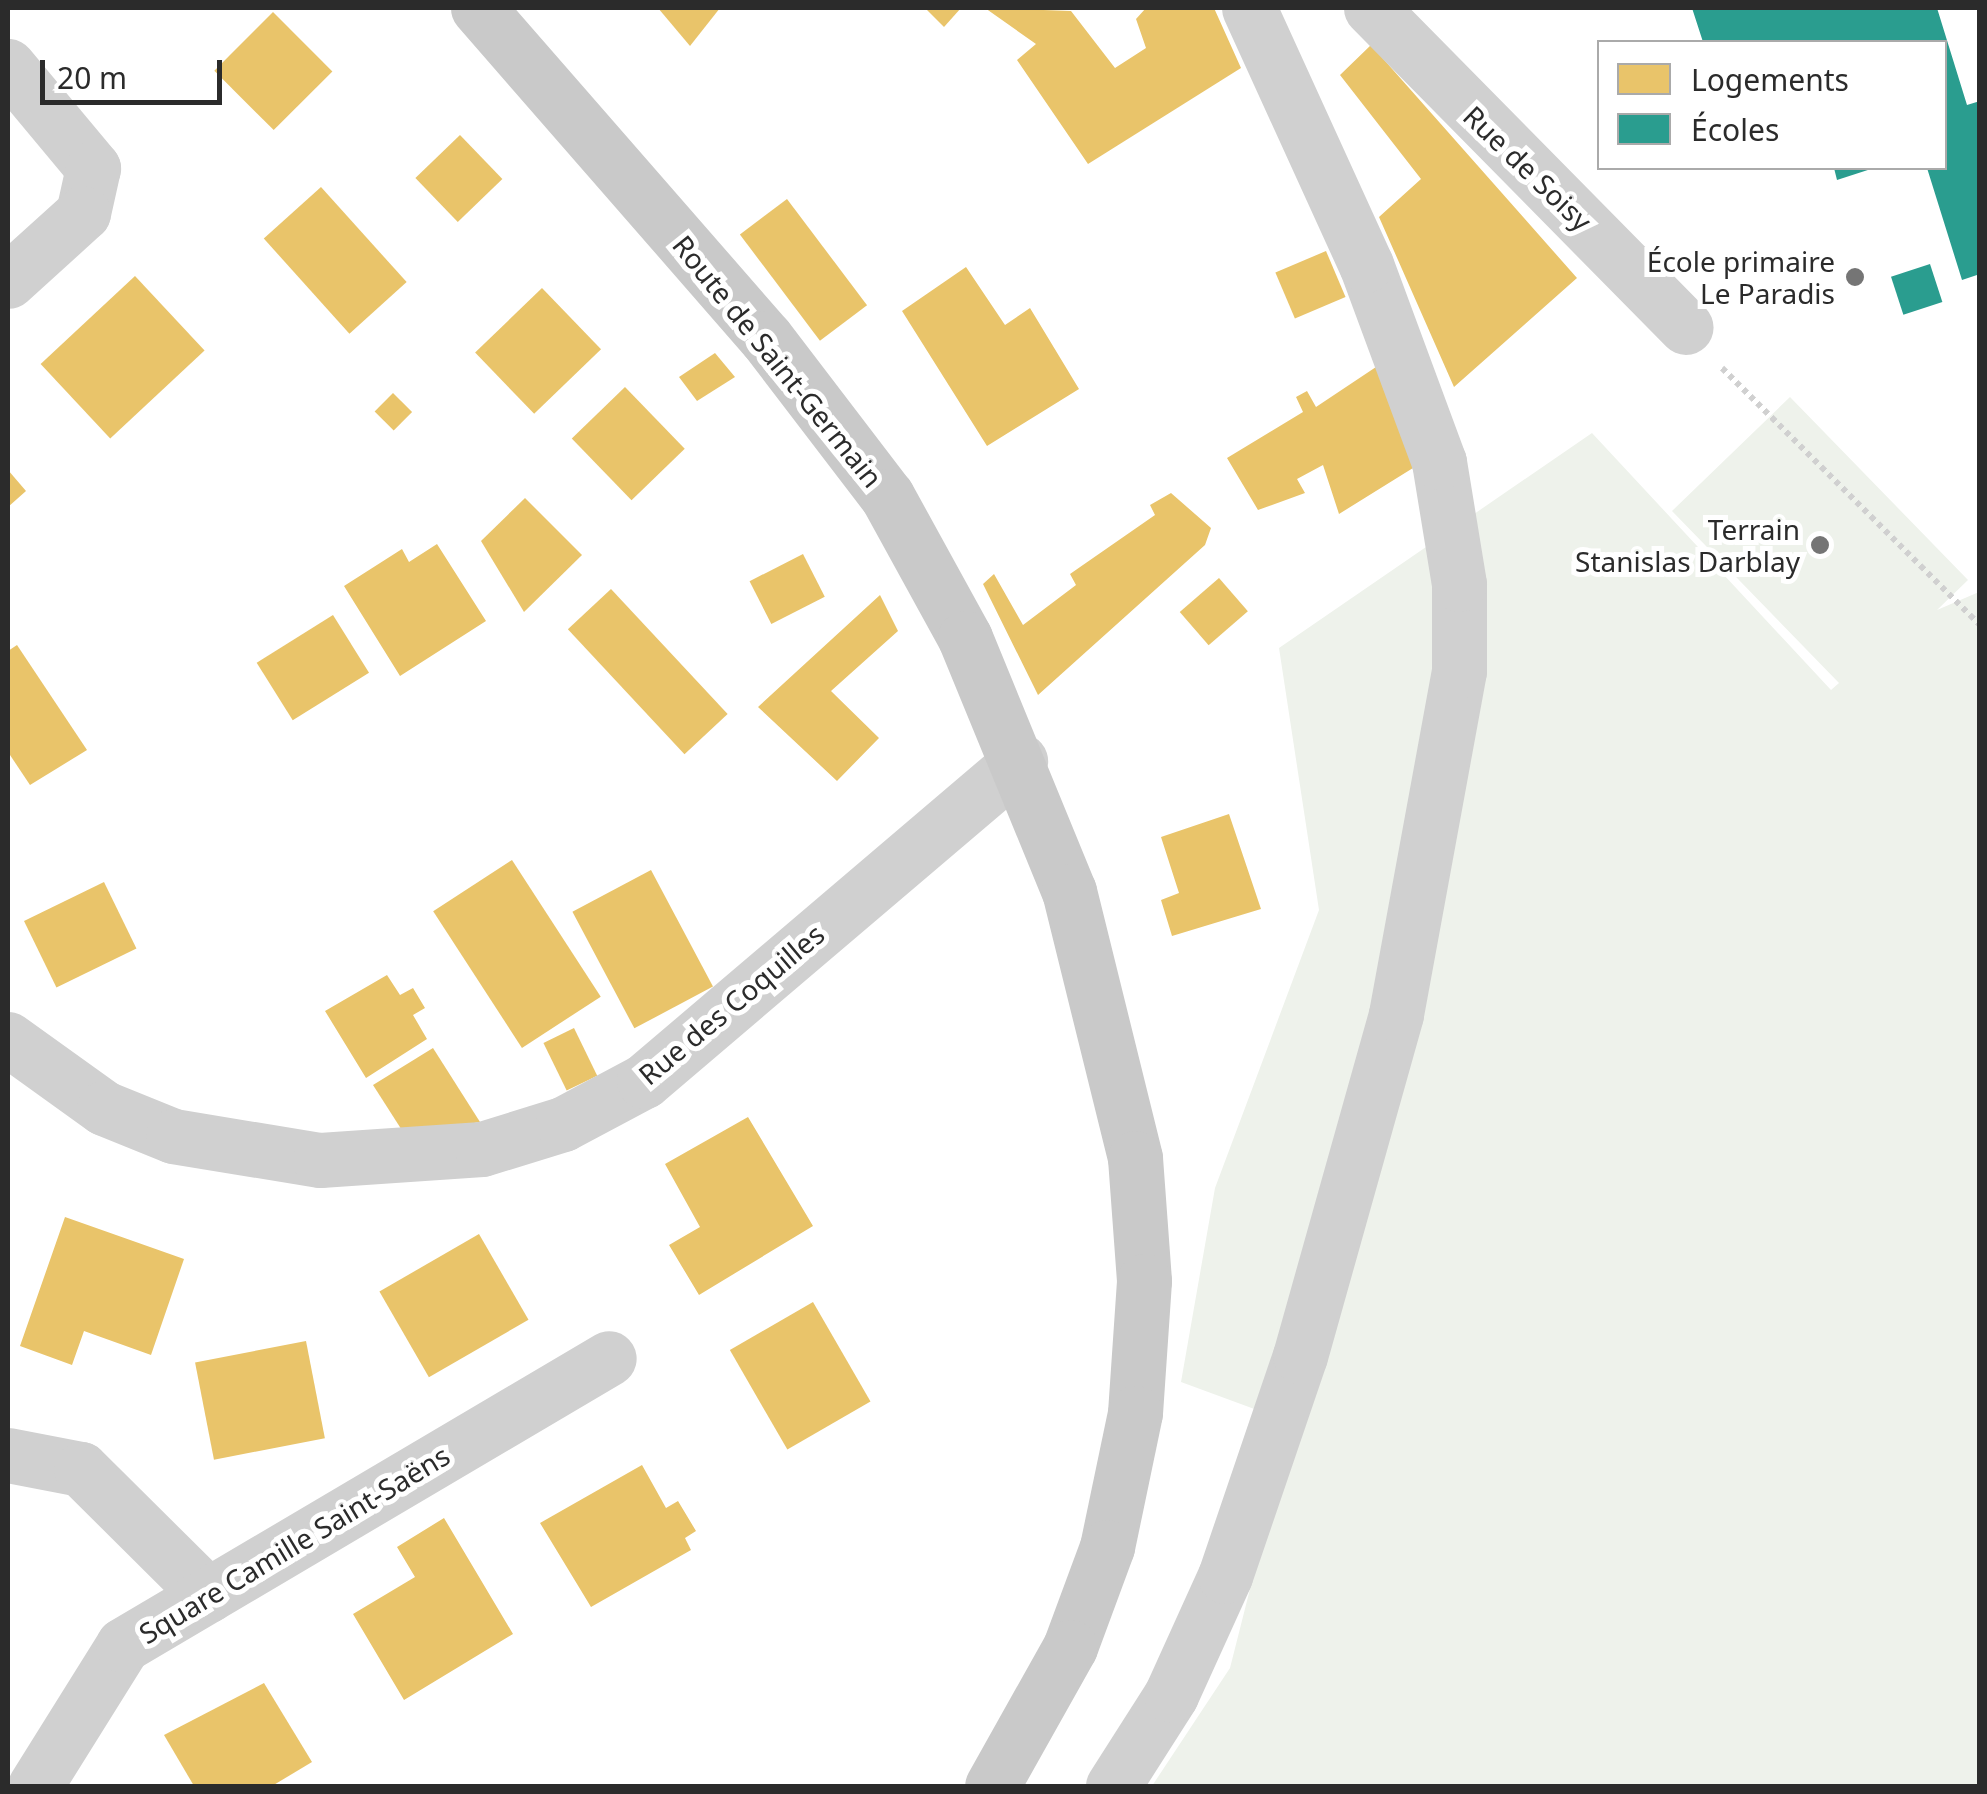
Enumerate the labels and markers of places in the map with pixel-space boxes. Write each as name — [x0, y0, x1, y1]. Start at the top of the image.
place label: École primaire Le Paradis — [1647, 244, 1835, 310]
marker: École primaire Le Paradis — [1844, 266, 1866, 288]
place label: Terrain Stanislas Darblay — [1575, 512, 1800, 578]
marker: Terrain Stanislas Darblay — [1809, 534, 1831, 556]

